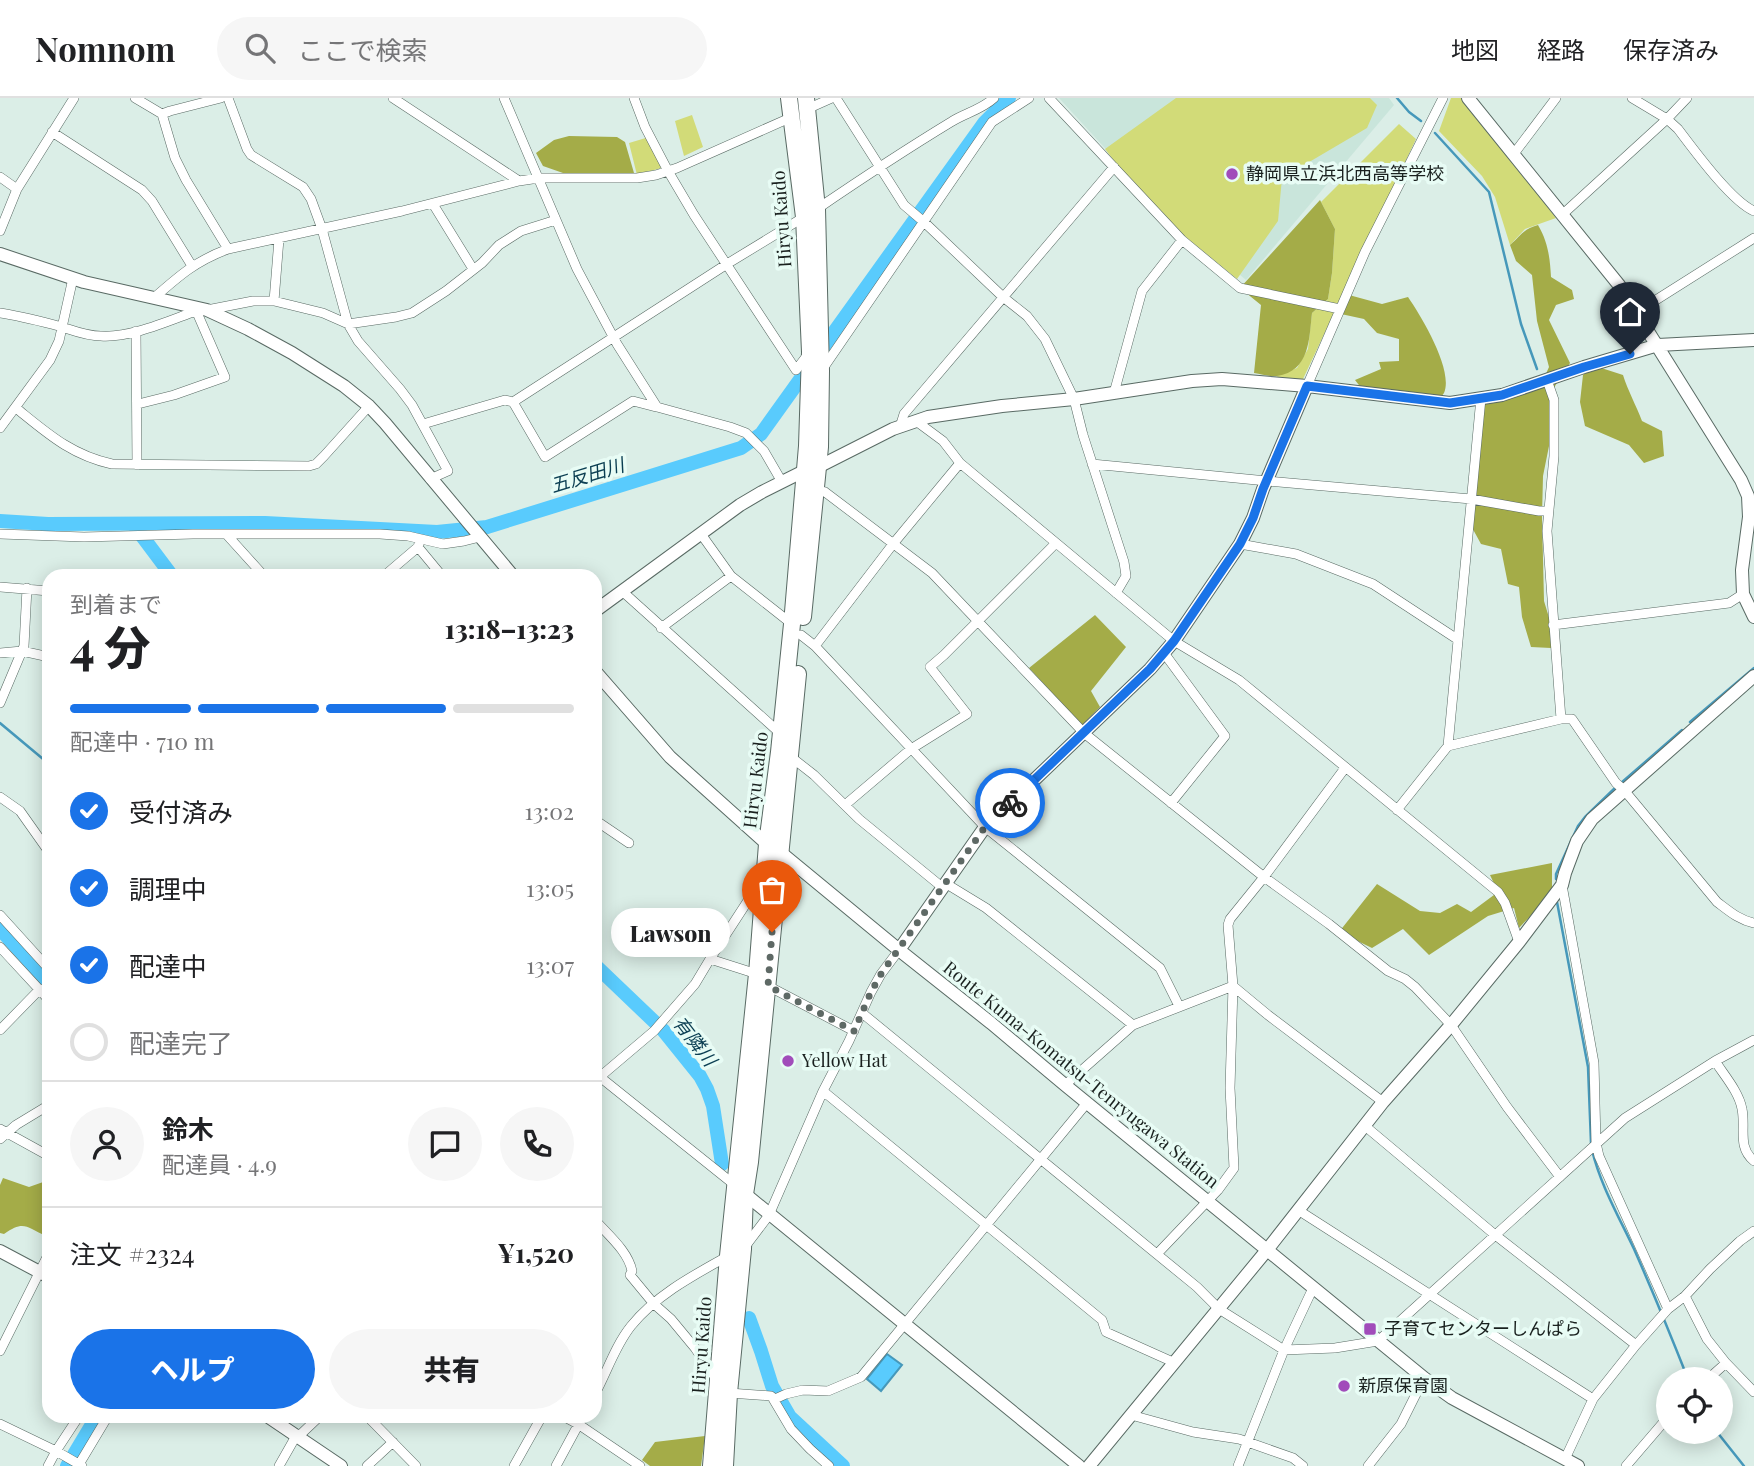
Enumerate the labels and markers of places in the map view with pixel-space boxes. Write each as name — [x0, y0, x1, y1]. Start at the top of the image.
place label: 静岡県立浜北西高等学校 — [1246, 161, 1444, 185]
marker: 静岡県立浜北西高等学校 — [1224, 166, 1240, 182]
pin — [1600, 282, 1660, 354]
pin — [742, 860, 802, 932]
callout: Lawson — [611, 908, 730, 956]
place label: Yellow Hat — [801, 1048, 888, 1072]
marker: Yellow Hat — [780, 1053, 796, 1069]
place label: 子育てセンターしんぱら — [1384, 1316, 1582, 1340]
marker: 子育てセンターしんぱら — [1362, 1321, 1378, 1337]
place label: 新原保育園 — [1358, 1373, 1448, 1397]
marker: 新原保育園 — [1336, 1378, 1352, 1394]

